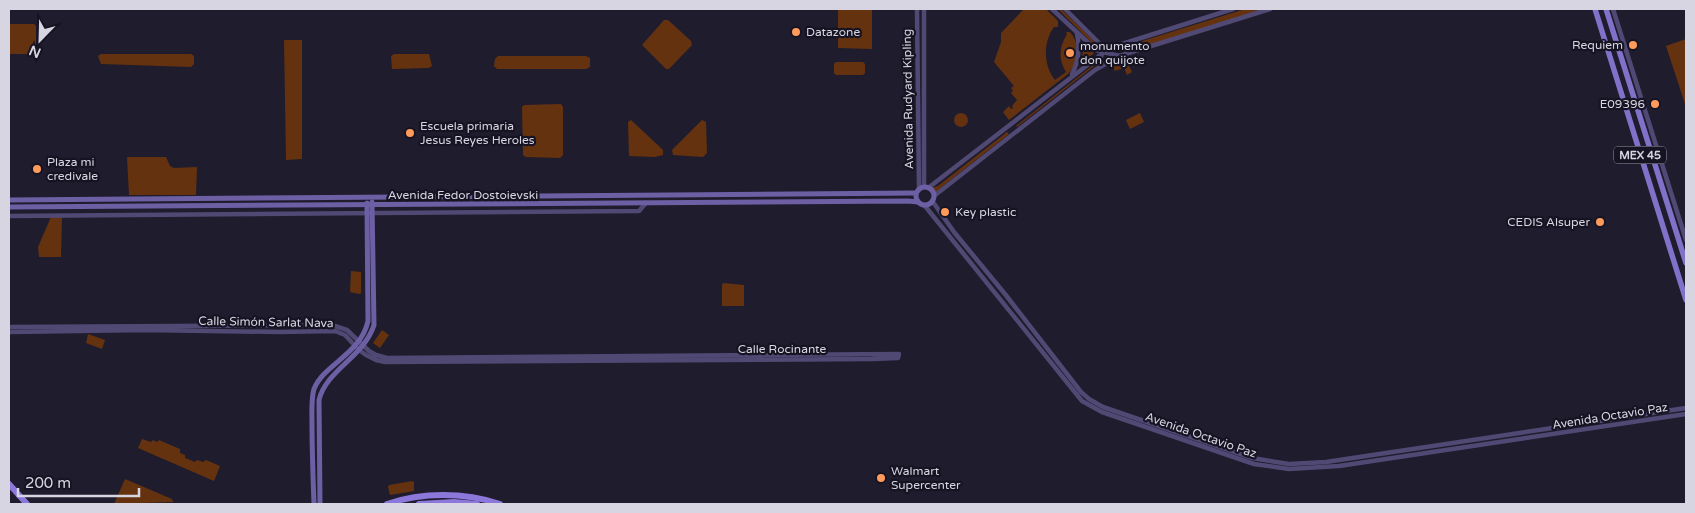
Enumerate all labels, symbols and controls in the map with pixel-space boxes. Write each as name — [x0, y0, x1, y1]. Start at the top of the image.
north arrow — [15, 15, 65, 65]
place label: Datazone — [806, 25, 860, 39]
marker: Datazone — [790, 26, 802, 38]
street label: Avenida Rudyard Kipling — [900, 29, 916, 169]
place label: Requiem — [1572, 38, 1623, 52]
place label: monumento don quijote — [1080, 39, 1150, 67]
marker: Requiem — [1627, 39, 1639, 51]
text: N — [27, 41, 44, 62]
marker: monumento don quijote — [1064, 47, 1076, 59]
place label: E09396 — [1600, 97, 1645, 111]
marker: E09396 — [1649, 98, 1661, 110]
place label: Escuela primaria Jesus Reyes Heroles — [420, 119, 535, 147]
marker: Escuela primaria Jesus Reyes Heroles — [404, 127, 416, 139]
road number: MEX 45 — [1614, 146, 1666, 164]
place label: Plaza mi credivale — [47, 155, 98, 183]
marker: Plaza mi credivale — [31, 163, 43, 175]
street label: Avenida Fedor Dostoievski — [388, 188, 538, 202]
place label: Key plastic — [955, 205, 1016, 219]
marker: Key plastic — [939, 206, 951, 218]
place label: CEDIS Alsuper — [1507, 215, 1590, 229]
marker: CEDIS Alsuper — [1594, 216, 1606, 228]
street label: Calle Simón Sarlat Nava — [198, 314, 334, 330]
street label: Calle Rocinante — [738, 342, 827, 356]
street label: Avenida Octavio Paz — [1551, 400, 1669, 432]
street label: Avenida Octavio Paz — [1144, 409, 1258, 461]
place label: Walmart Supercenter — [891, 464, 961, 492]
scale bar — [18, 466, 139, 498]
marker: Walmart Supercenter — [875, 472, 887, 484]
text: 200 m — [25, 474, 71, 492]

